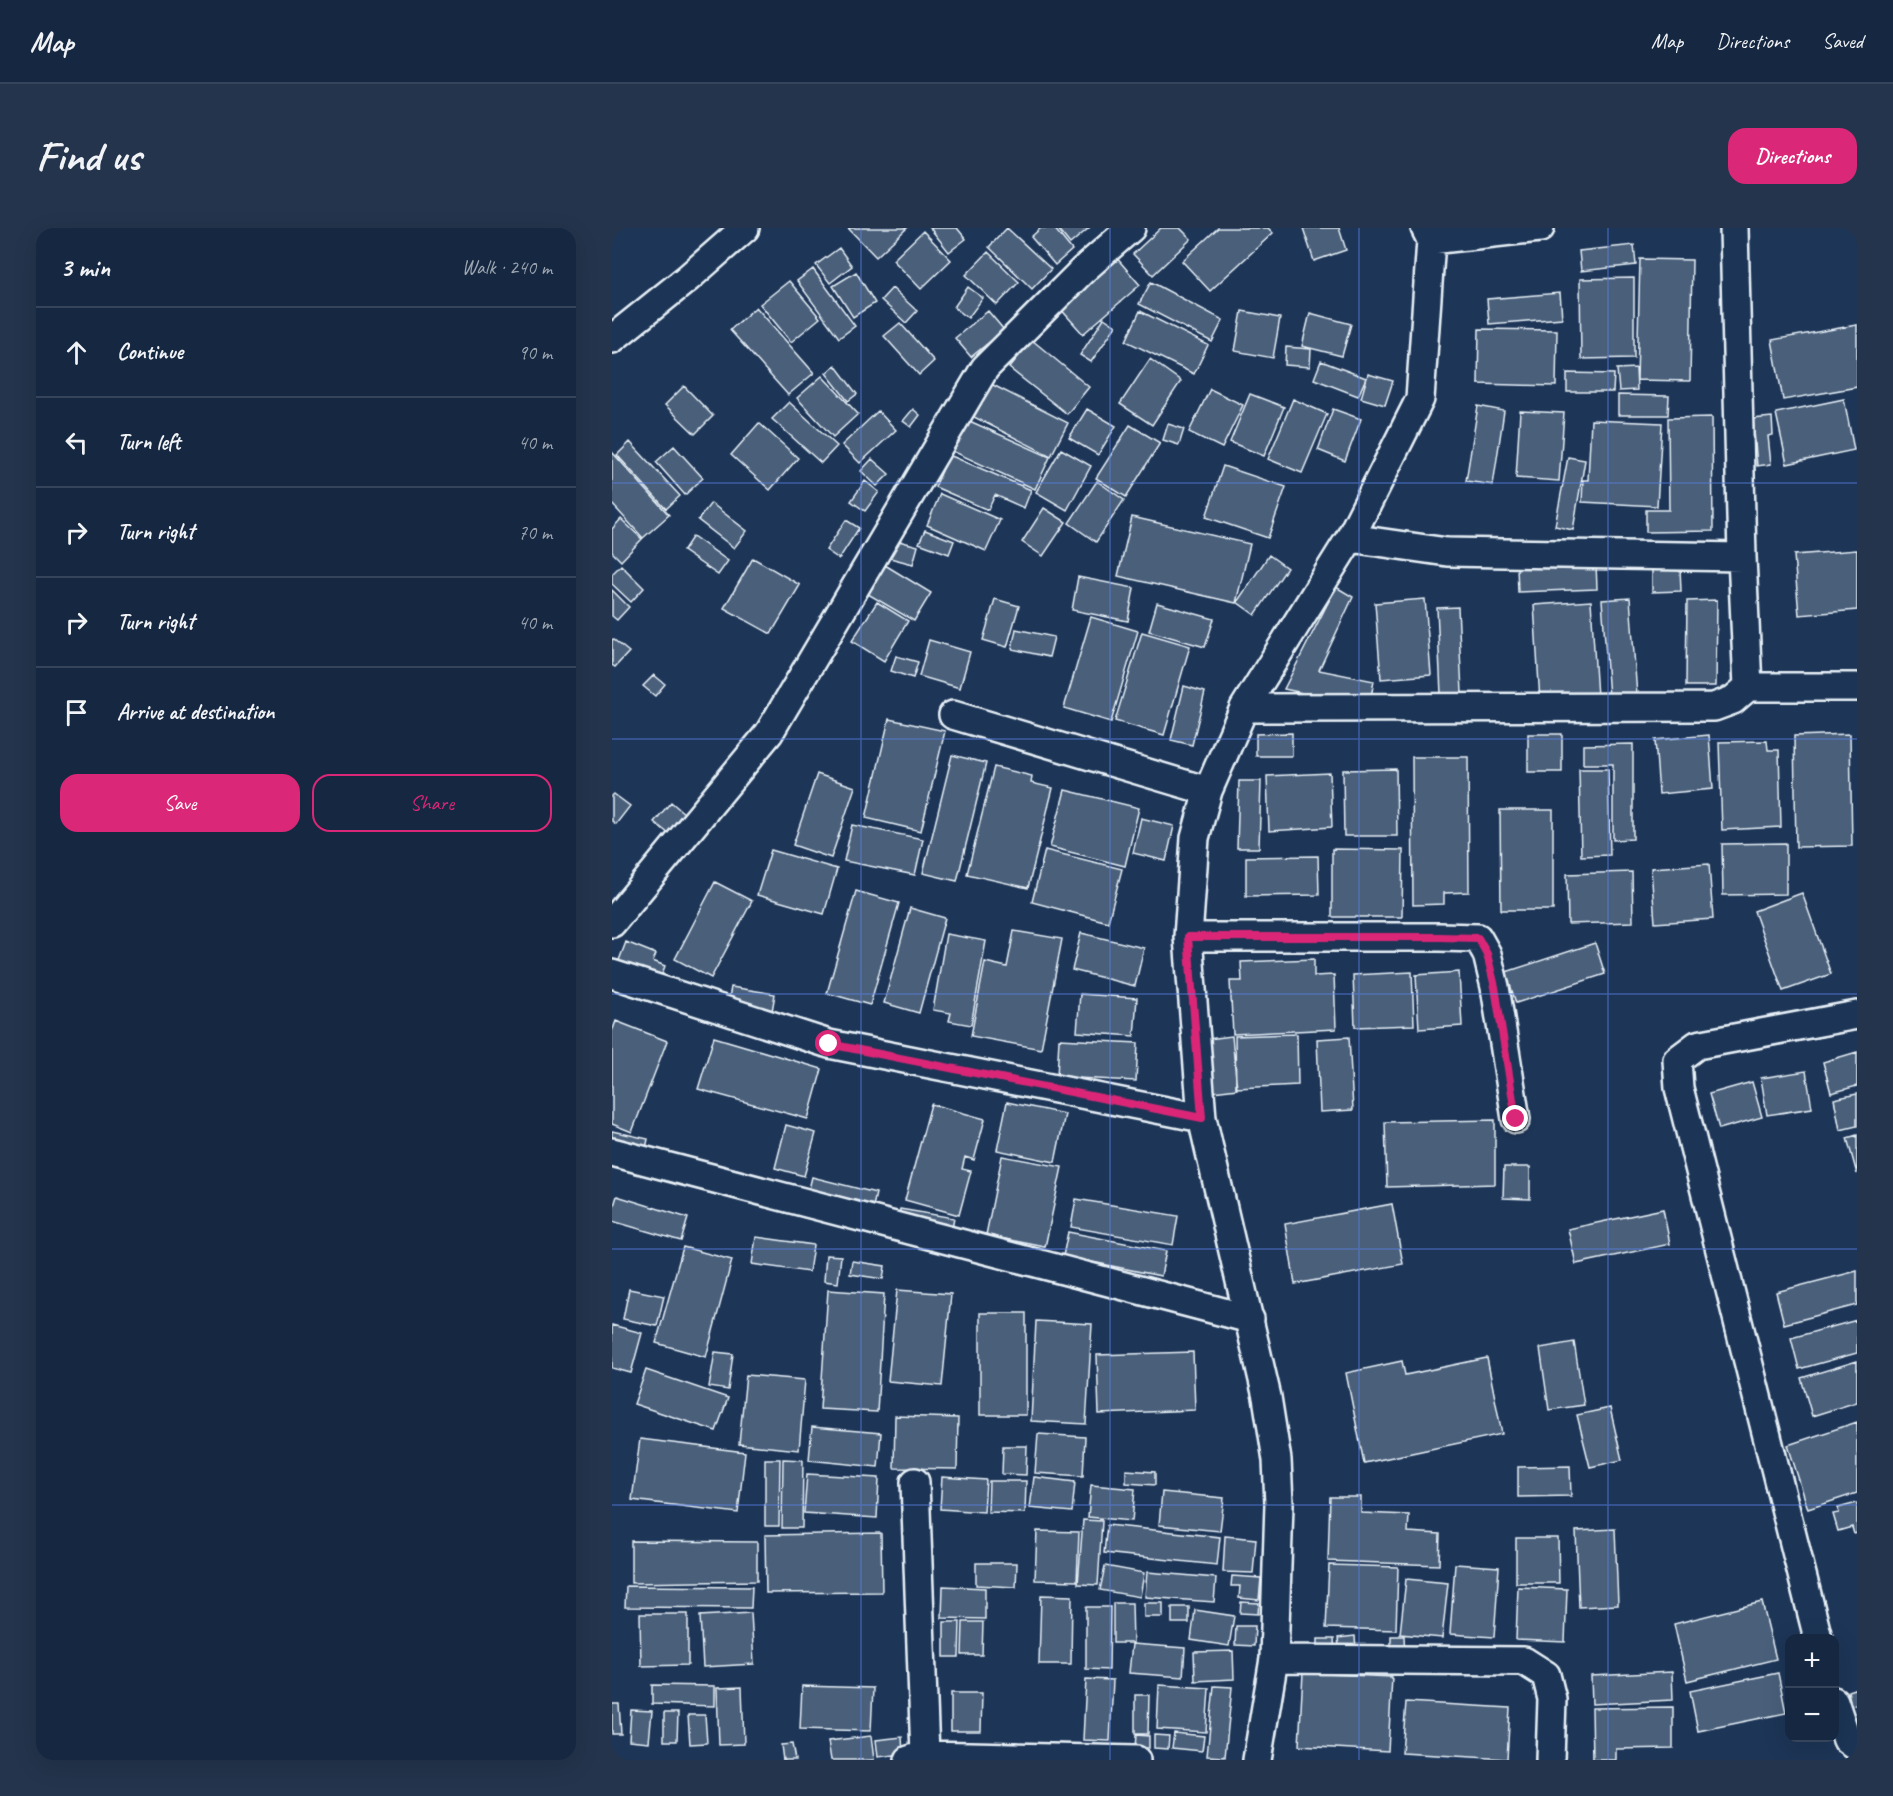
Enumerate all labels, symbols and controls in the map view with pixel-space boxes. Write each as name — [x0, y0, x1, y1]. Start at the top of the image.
text: Map — [30, 24, 73, 59]
text: Map — [1651, 28, 1683, 54]
text: Directions — [1716, 28, 1789, 54]
text: Saved — [1822, 28, 1863, 54]
button: Directions — [1728, 128, 1857, 184]
text: Find us — [36, 130, 141, 183]
text: 3 min — [60, 251, 110, 284]
text: Walk · 240 m — [462, 255, 552, 280]
icon: ahead — [60, 336, 93, 369]
text: Continue — [117, 338, 183, 366]
text: 90 m — [518, 340, 552, 365]
icon: left — [60, 426, 93, 459]
text: Turn left — [117, 428, 181, 456]
text: 40 m — [518, 430, 552, 455]
icon: right — [60, 516, 93, 549]
text: Turn right — [117, 518, 194, 546]
text: 70 m — [518, 520, 552, 545]
icon: right — [60, 606, 93, 639]
text: Turn right — [117, 608, 194, 636]
text: 40 m — [518, 610, 552, 635]
icon: arrive — [60, 696, 93, 729]
text: Arrive at destination — [117, 698, 274, 726]
button: Save — [60, 774, 300, 832]
button: Share — [312, 774, 552, 832]
route start — [815, 1030, 841, 1056]
route end — [1502, 1105, 1528, 1131]
map controls — [1785, 1634, 1839, 1742]
button: + — [1785, 1634, 1839, 1688]
button: − — [1785, 1688, 1839, 1742]

